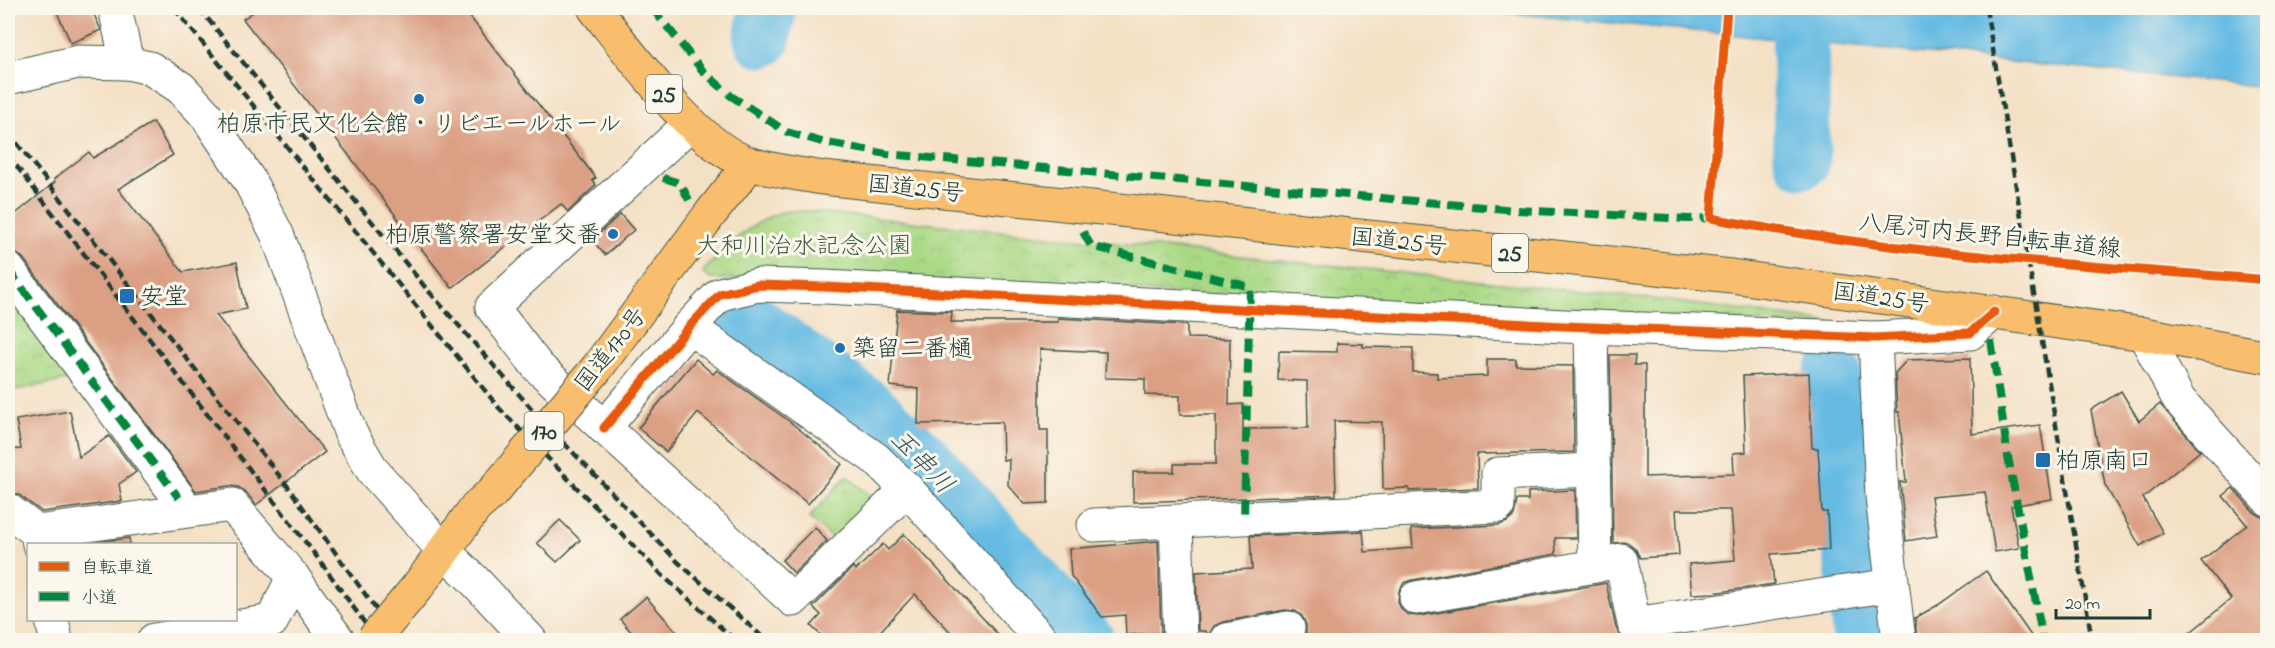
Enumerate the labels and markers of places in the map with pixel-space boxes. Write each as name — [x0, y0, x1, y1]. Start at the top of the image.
marker: 柏原市民文化会館・リビエールホール — [412, 92, 426, 106]
place label: 柏原市民文化会館・リビエールホール — [216, 108, 622, 143]
place label: 柏原警察署安堂交番 — [385, 219, 601, 254]
marker: 柏原警察署安堂交番 — [606, 227, 620, 241]
place label: 安堂 — [140, 281, 188, 316]
marker: 安堂 — [118, 287, 136, 305]
place label: 築留二番樋 — [852, 333, 972, 368]
marker: 築留二番樋 — [833, 341, 847, 355]
place label: 柏原南口 — [2056, 445, 2152, 480]
marker: 柏原南口 — [2034, 451, 2052, 469]

